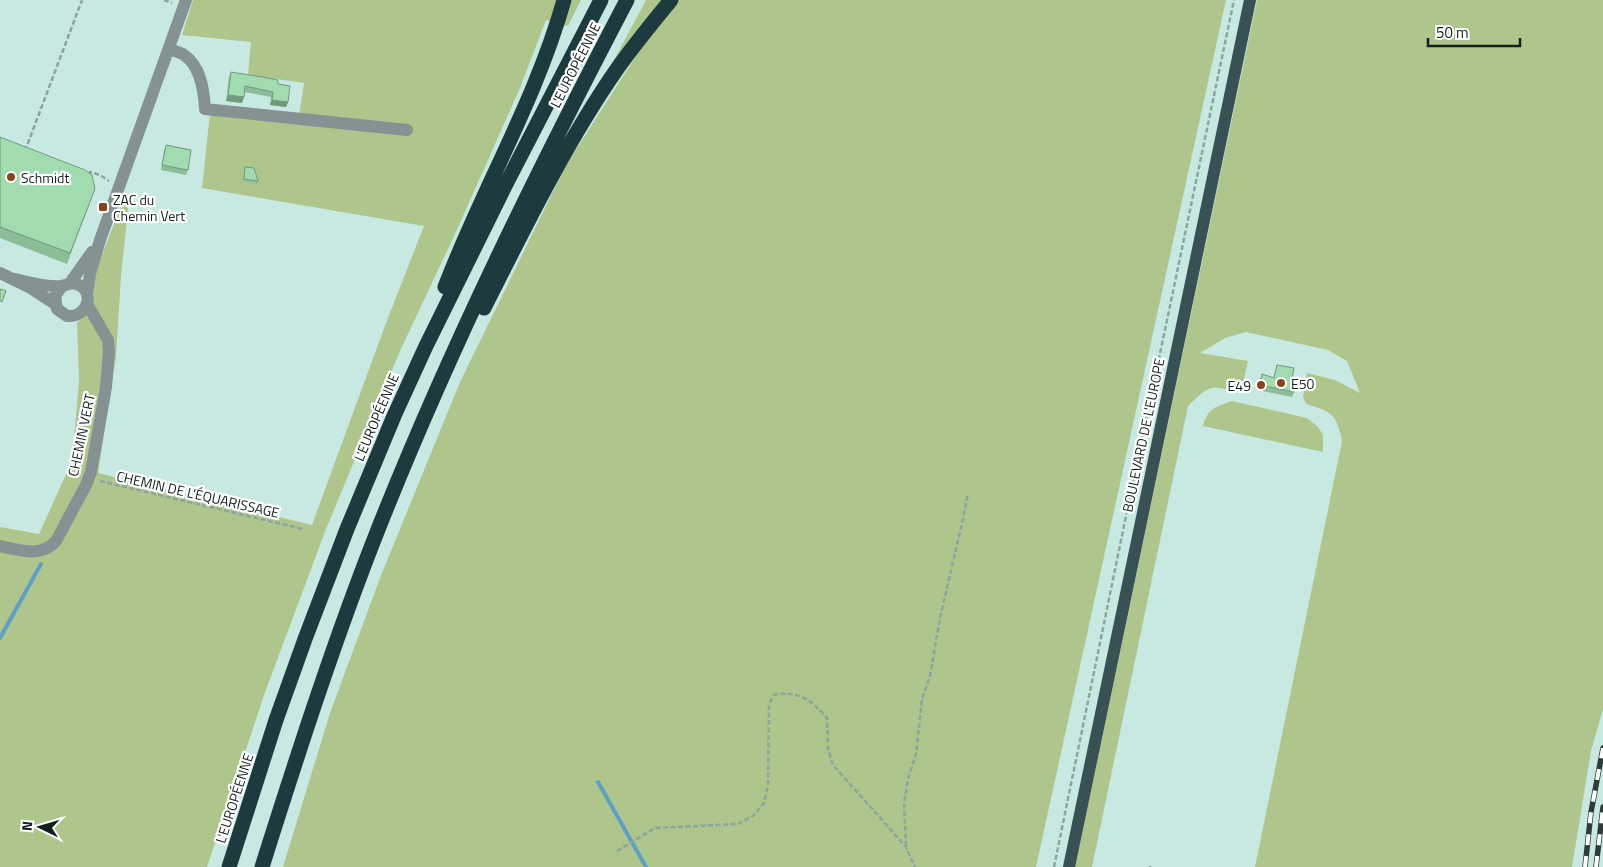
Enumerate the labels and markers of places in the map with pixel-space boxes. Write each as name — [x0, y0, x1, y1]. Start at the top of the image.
place label: Schmidt — [21, 167, 69, 188]
marker: Schmidt — [5, 171, 17, 183]
place label: ZAC du Chemin Vert — [113, 189, 185, 226]
marker: ZAC du Chemin Vert — [97, 201, 109, 213]
place label: E50 — [1291, 373, 1315, 394]
place label: E49 — [1228, 375, 1251, 396]
marker: E50 — [1275, 377, 1287, 389]
marker: E49 — [1255, 379, 1267, 391]

